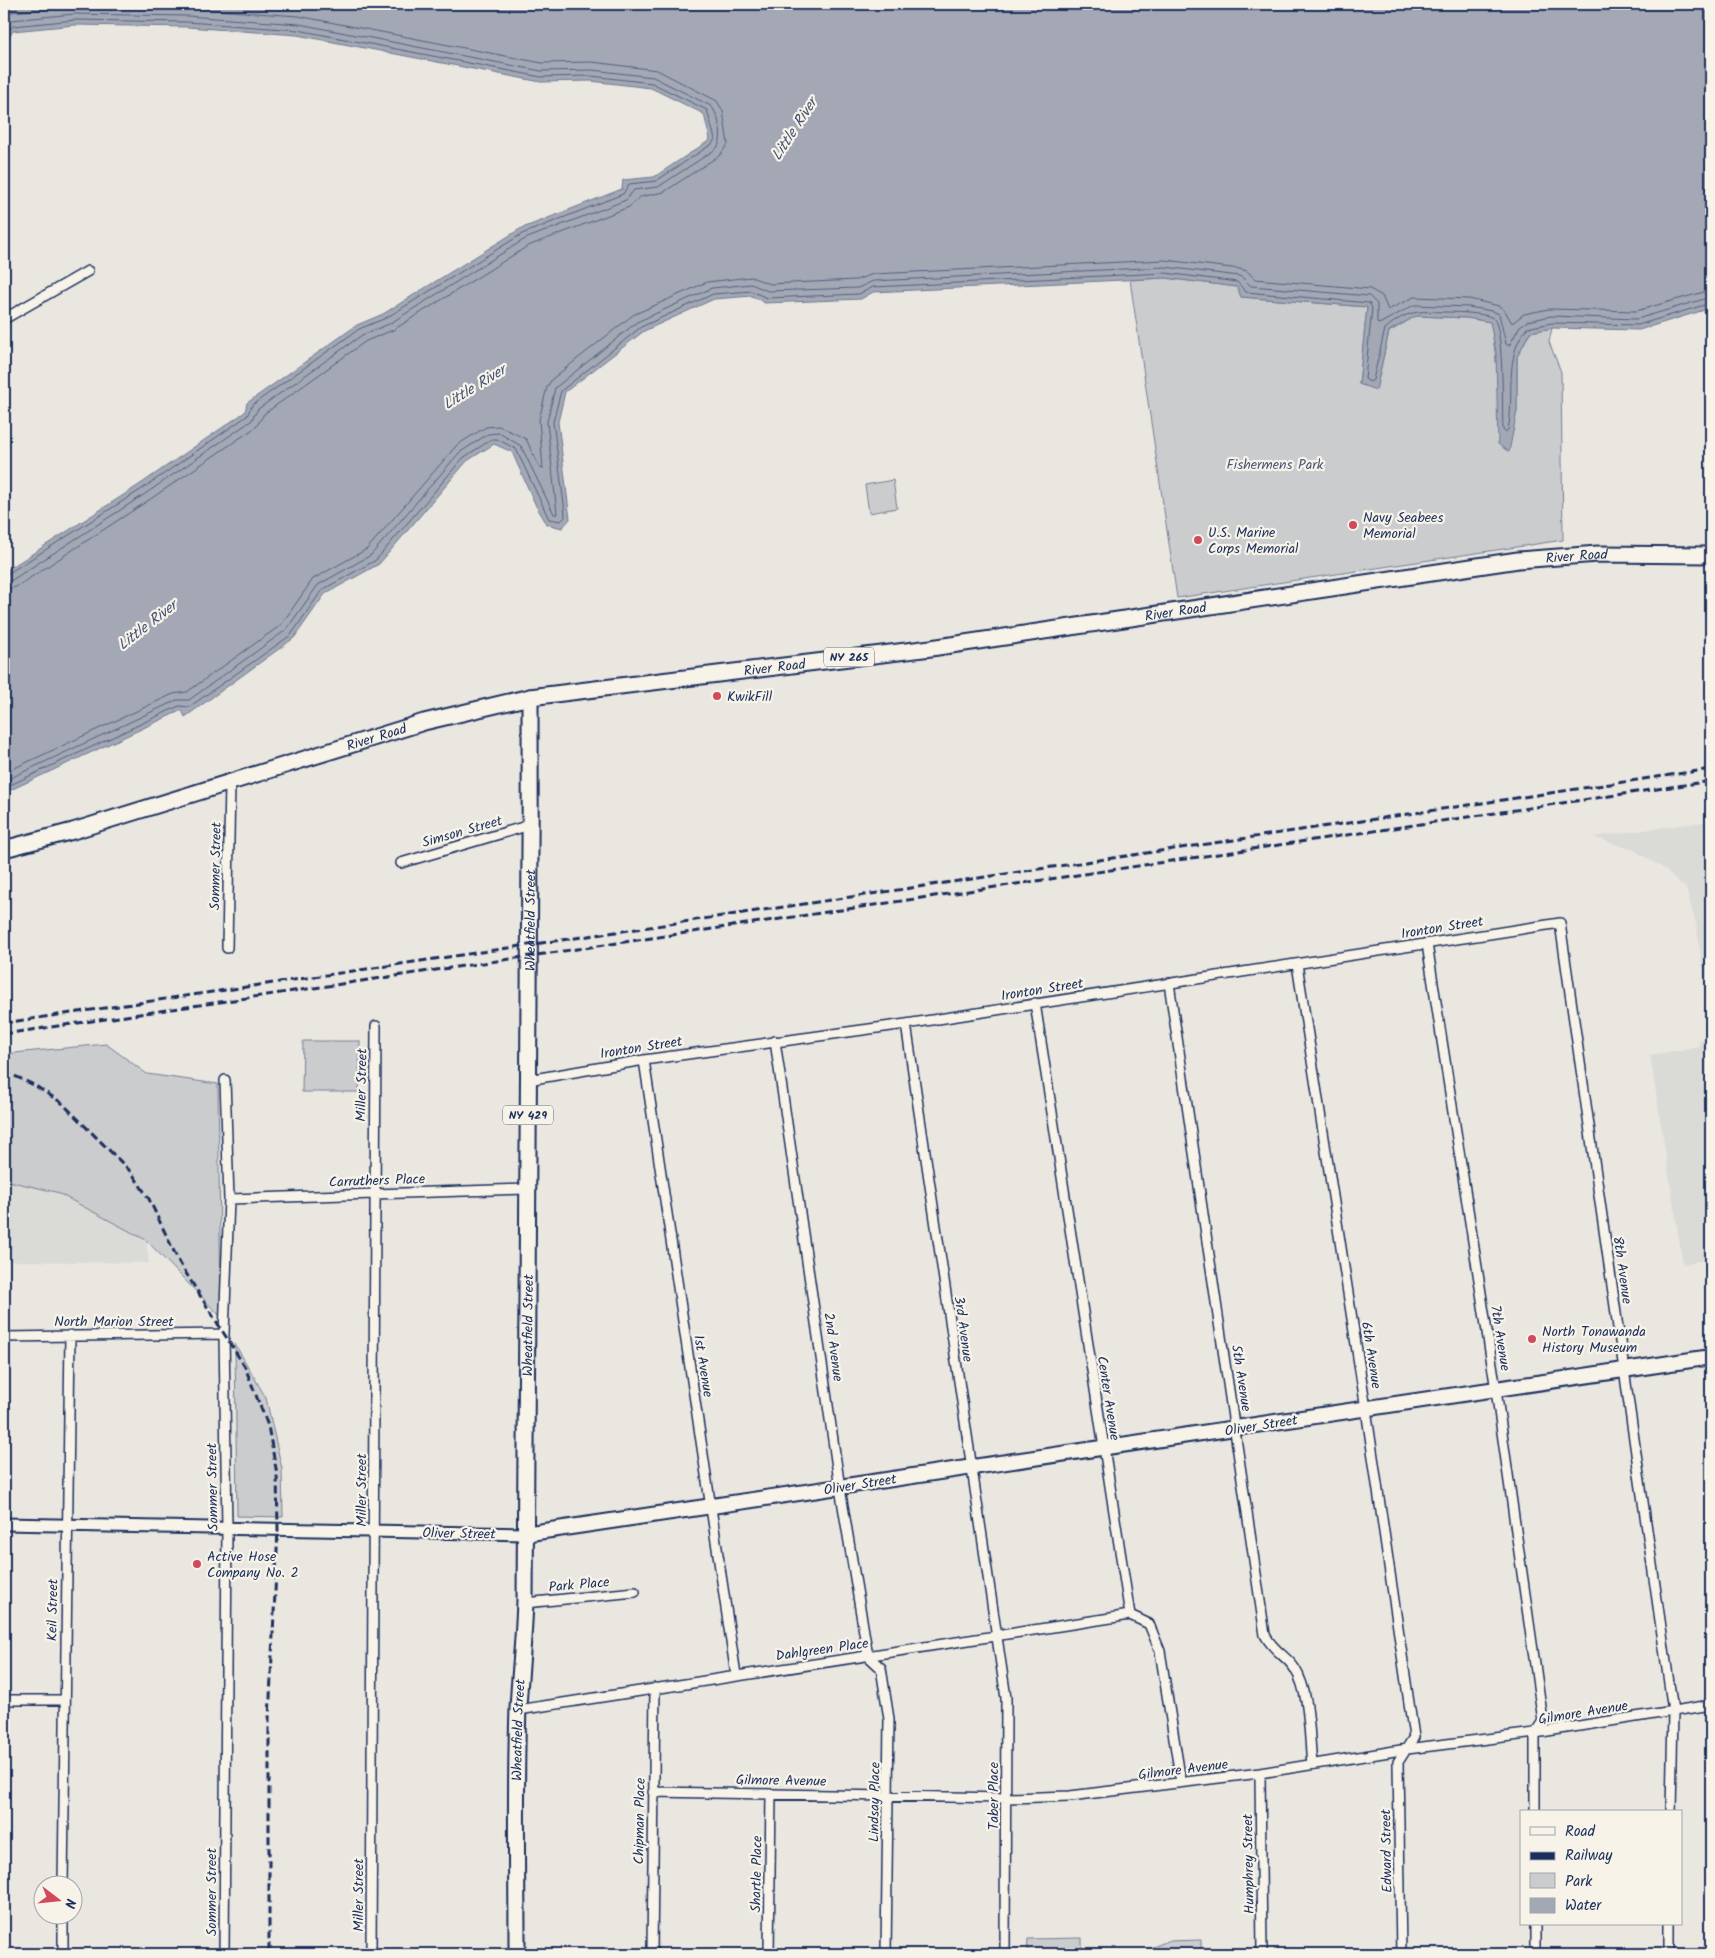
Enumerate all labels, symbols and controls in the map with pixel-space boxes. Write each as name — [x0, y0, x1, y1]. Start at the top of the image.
water label: Little River — [766, 91, 826, 166]
water label: Little River — [438, 357, 513, 417]
park label: Fishermens Park — [1227, 454, 1324, 476]
place label: Navy Seabees Memorial — [1363, 507, 1443, 545]
marker: Navy Seabees Memorial — [1347, 519, 1359, 531]
place label: U.S. Marine Corps Memorial — [1208, 522, 1299, 560]
marker: U.S. Marine Corps Memorial — [1192, 534, 1204, 546]
street label: River Road — [1545, 544, 1609, 570]
water label: Little River — [113, 593, 185, 657]
street label: River Road — [1143, 597, 1209, 628]
road number: NY 265 — [824, 648, 874, 666]
street label: River Road — [742, 653, 808, 683]
place label: KwikFill — [727, 686, 773, 708]
marker: KwikFill — [711, 690, 723, 702]
street label: River Road — [344, 718, 411, 757]
street label: Simson Street — [419, 810, 506, 854]
street label: Sommer Street — [204, 821, 228, 910]
street label: Wheatfield Street — [520, 869, 542, 971]
street label: Ironton Street — [1399, 911, 1485, 945]
street label: Ironton Street — [999, 973, 1085, 1007]
street label: Ironton Street — [598, 1031, 684, 1065]
street label: Miller Street — [350, 1048, 374, 1122]
road number: NY 429 — [503, 1106, 553, 1124]
street label: Carruthers Place — [328, 1168, 426, 1194]
street label: 8th Avenue — [1606, 1235, 1638, 1306]
street label: Wheatfield Street — [517, 1274, 540, 1376]
street label: 3rd Avenue — [947, 1295, 979, 1364]
street label: 7th Avenue — [1484, 1304, 1516, 1373]
street label: North Marion Street — [54, 1311, 174, 1333]
street label: 2nd Avenue — [817, 1311, 849, 1384]
street label: 6th Avenue — [1355, 1320, 1387, 1391]
place label: North Tonawanda History Museum — [1542, 1321, 1646, 1359]
marker: North Tonawanda History Museum — [1526, 1333, 1538, 1345]
street label: 1st Avenue — [687, 1334, 719, 1399]
street label: 5th Avenue — [1225, 1343, 1257, 1414]
street label: Center Avenue — [1090, 1354, 1126, 1443]
street label: Oliver Street — [1223, 1409, 1300, 1443]
street label: Sommer Street — [201, 1442, 225, 1531]
street label: Miller Street — [351, 1453, 373, 1527]
street label: Oliver Street — [822, 1468, 899, 1502]
street label: Oliver Street — [422, 1522, 496, 1546]
place label: Active Hose Company No. 2 — [207, 1546, 299, 1584]
marker: Active Hose Company No. 2 — [191, 1558, 203, 1570]
street label: Park Place — [548, 1571, 611, 1599]
street label: Keil Street — [41, 1578, 65, 1641]
street label: Dahlgreen Place — [774, 1632, 871, 1667]
street label: Wheatfield Street — [506, 1678, 532, 1781]
street label: Gilmore Avenue — [1537, 1695, 1630, 1731]
street label: Gilmore Avenue — [1137, 1753, 1230, 1786]
street label: Lindsay Place — [863, 1761, 887, 1842]
street label: Taber Place — [983, 1761, 1005, 1830]
street label: Gilmore Avenue — [736, 1769, 827, 1793]
street label: Chipman Place — [628, 1777, 652, 1865]
street label: Edward Street — [1375, 1808, 1399, 1893]
legend — [1520, 1810, 1682, 1926]
street label: Humphrey Street — [1237, 1813, 1261, 1914]
text: Road — [1565, 1820, 1596, 1844]
street label: Shartle Place — [745, 1835, 769, 1913]
text: Railway — [1565, 1844, 1613, 1868]
street label: Sommer Street — [201, 1847, 223, 1936]
street label: Miller Street — [348, 1858, 370, 1932]
text: Park — [1565, 1870, 1593, 1894]
north arrow — [32, 1876, 82, 1926]
text: Water — [1565, 1894, 1602, 1918]
text: N — [58, 1896, 81, 1911]

